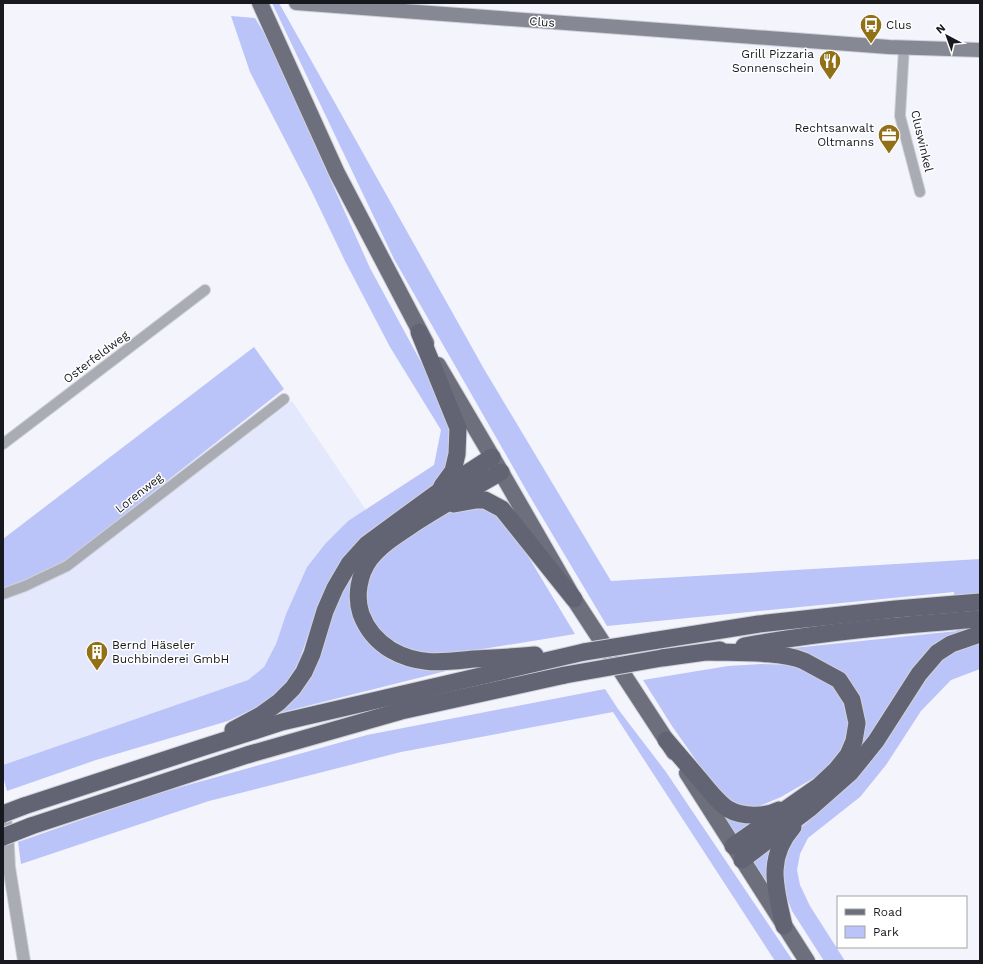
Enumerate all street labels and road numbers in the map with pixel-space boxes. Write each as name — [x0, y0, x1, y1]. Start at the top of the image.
street label: Clus — [529, 14, 555, 30]
street label: Cluswinkel — [908, 109, 936, 174]
street label: Osterfeldweg — [61, 328, 132, 386]
street label: Lorenweg — [113, 470, 166, 516]

